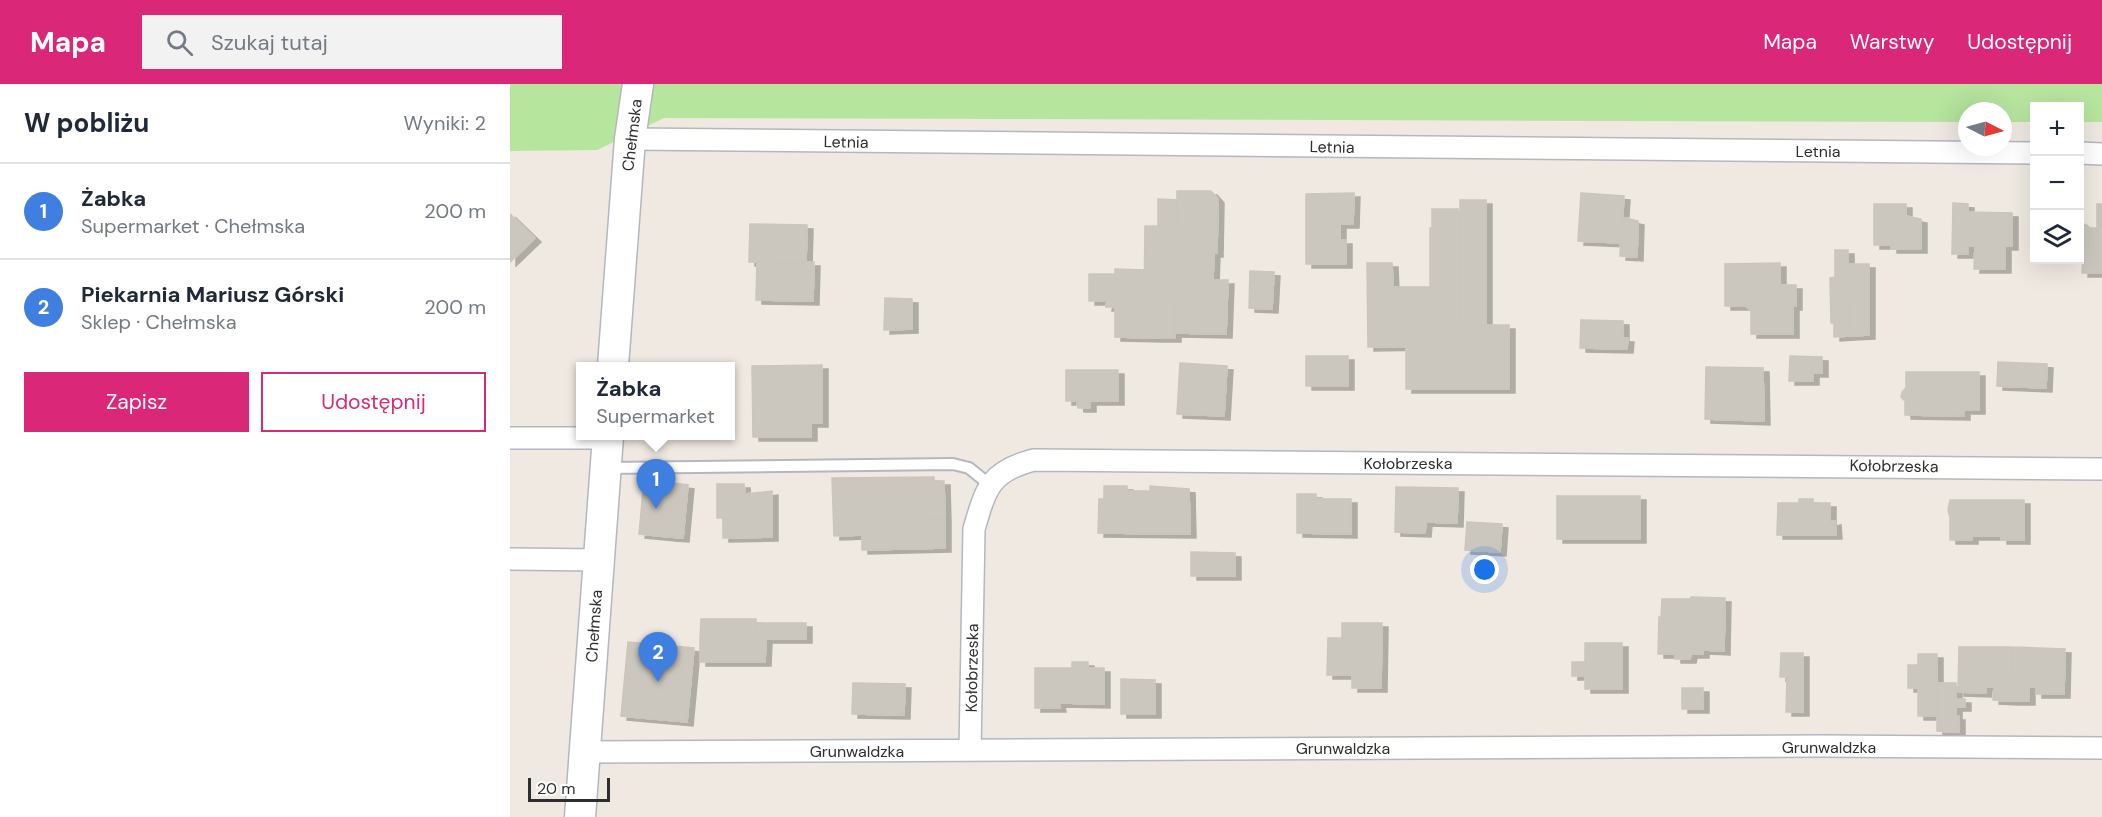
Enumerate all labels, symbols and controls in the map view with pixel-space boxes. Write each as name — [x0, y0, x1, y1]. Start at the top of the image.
search box — [142, 15, 562, 69]
text: Mapa — [30, 24, 106, 61]
icon: search — [163, 26, 196, 59]
text: Szukaj tutaj — [211, 28, 328, 57]
text: Mapa — [1763, 28, 1817, 56]
text: Warstwy — [1850, 28, 1934, 56]
text: Udostępnij — [1967, 28, 2072, 56]
street label: Chełmska — [617, 98, 647, 172]
north arrow — [1958, 102, 2012, 156]
map controls — [2030, 102, 2084, 264]
button: + — [2030, 102, 2084, 156]
text: W pobliżu — [24, 106, 149, 140]
text: Wyniki: 2 — [403, 110, 486, 136]
street label: Letnia — [823, 131, 869, 153]
street label: Letnia — [1309, 136, 1355, 158]
street label: Letnia — [1796, 141, 1840, 162]
button: − — [2030, 156, 2084, 210]
text: Żabka — [81, 184, 146, 213]
text: 1 — [40, 198, 47, 224]
text: 200 m — [424, 198, 486, 224]
button: layers — [2030, 210, 2084, 264]
text: Supermarket · Chełmska — [81, 213, 305, 239]
text: Piekarnia Mariusz Górski — [81, 280, 344, 309]
text: 2 — [38, 294, 49, 320]
text: 200 m — [424, 294, 486, 320]
text: Sklep · Chełmska — [81, 309, 237, 335]
popup — [576, 362, 735, 440]
button: Zapisz — [24, 372, 249, 432]
button: Udostępnij — [261, 372, 486, 432]
text: Żabka — [596, 374, 661, 403]
text: Supermarket — [596, 403, 715, 429]
street label: Kołobrzeska — [1364, 453, 1452, 474]
street label: Kołobrzeska — [1849, 455, 1939, 477]
pin: 1 — [636, 460, 676, 509]
your location — [1470, 555, 1499, 584]
street label: Chełmska — [581, 589, 607, 663]
street label: Kołobrzeska — [961, 623, 983, 713]
pin: 2 — [638, 632, 678, 682]
street label: Grunwaldzka — [1782, 737, 1876, 758]
street label: Grunwaldzka — [1296, 738, 1390, 759]
street label: Grunwaldzka — [810, 741, 904, 762]
scale bar — [528, 775, 610, 802]
text: 20 m — [537, 778, 576, 799]

